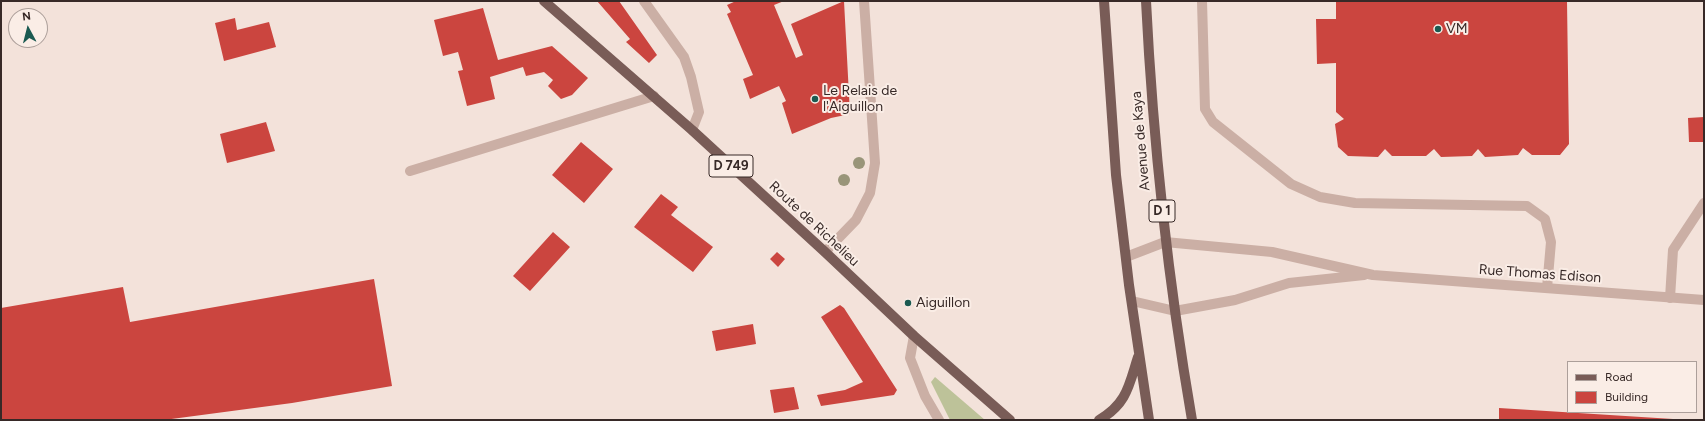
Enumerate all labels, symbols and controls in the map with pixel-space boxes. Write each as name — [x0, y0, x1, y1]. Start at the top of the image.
north arrow — [8, 8, 48, 48]
text: N — [22, 10, 32, 24]
place label: VM — [1446, 21, 1468, 37]
marker: VM — [1433, 24, 1443, 34]
place label: Le Relais de l'Aiguillon — [823, 83, 897, 116]
street label: Avenue de Kaya — [1128, 91, 1154, 191]
marker: Le Relais de l'Aiguillon — [810, 94, 820, 104]
road number: D 749 — [709, 155, 753, 177]
street label: Route de Richelieu — [765, 178, 863, 270]
road number: D 1 — [1149, 200, 1175, 222]
street label: Rue Thomas Edison — [1478, 261, 1602, 287]
place label: Aiguillon — [916, 295, 970, 311]
marker: Aiguillon — [903, 298, 913, 308]
legend — [1567, 361, 1697, 413]
text: Road — [1605, 370, 1633, 384]
text: Building — [1605, 390, 1648, 404]

